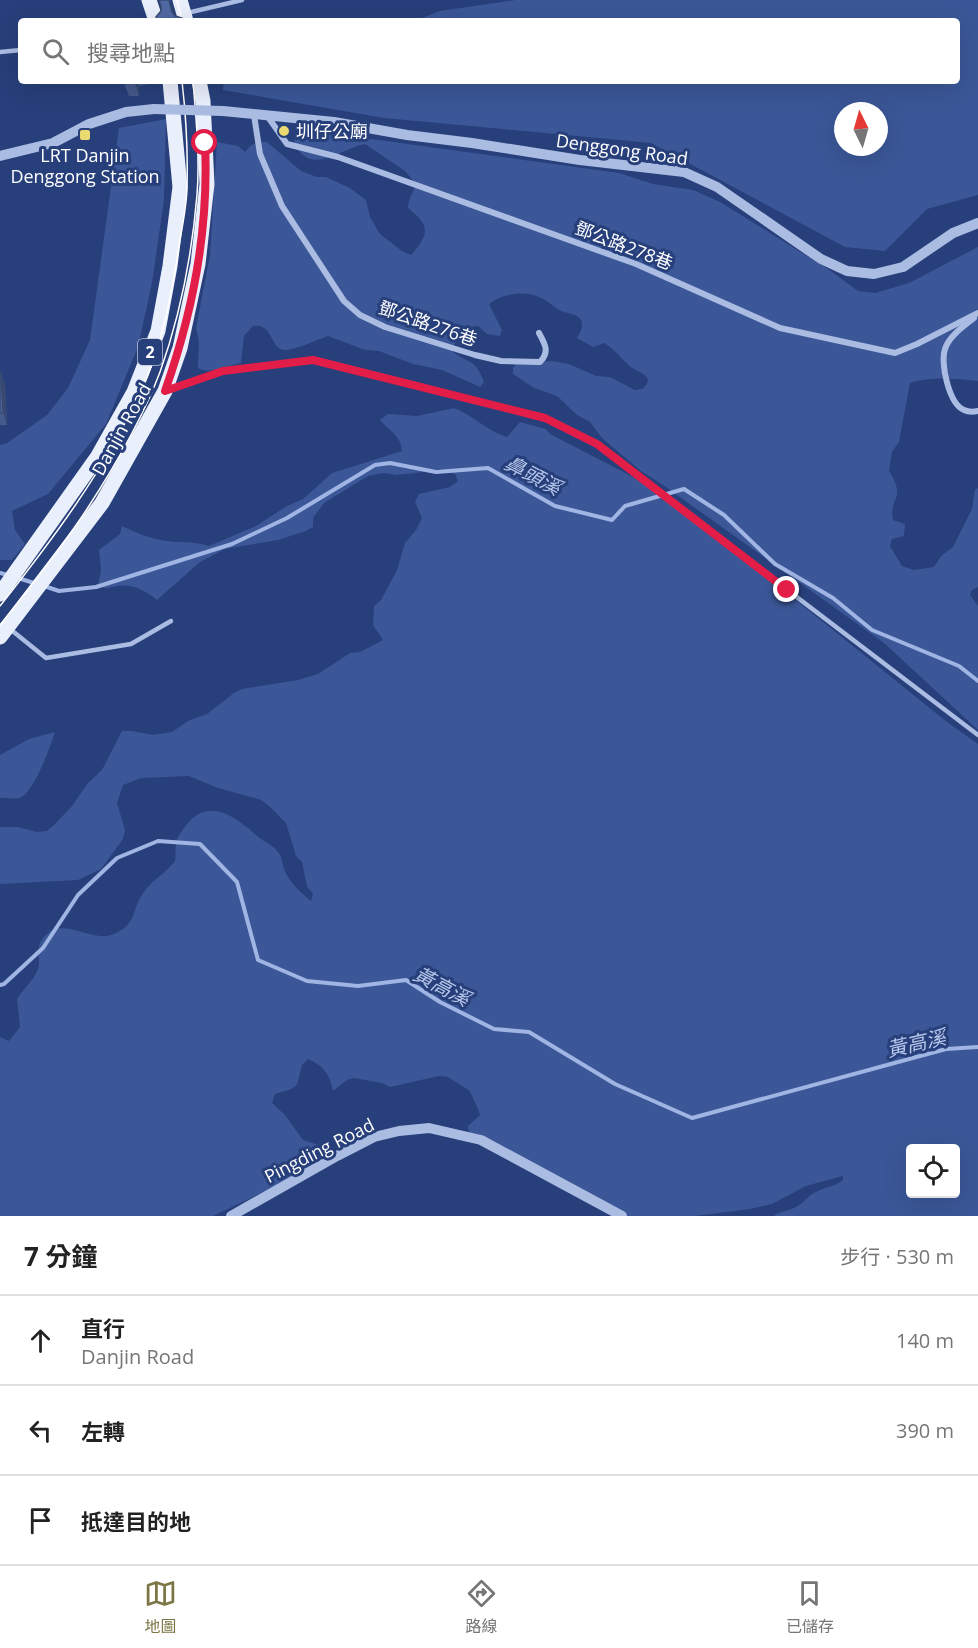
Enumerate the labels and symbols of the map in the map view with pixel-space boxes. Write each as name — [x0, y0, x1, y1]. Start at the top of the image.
north arrow — [834, 102, 888, 156]
place label: 圳仔公廟 — [296, 119, 368, 143]
marker: 圳仔公廟 — [277, 124, 291, 138]
marker: LRT Danjin Denggong Station — [78, 128, 92, 142]
street label: Denggong Road — [554, 128, 690, 170]
route start — [191, 129, 217, 155]
place label: LRT Danjin Denggong Station — [10, 143, 160, 188]
street label: 鄧公路278巷 — [572, 215, 676, 275]
street label: 鄧公路276巷 — [375, 295, 481, 351]
road number: 2 — [138, 339, 162, 365]
street label: Danjin Road — [86, 379, 156, 479]
water label: 鼻頭溪 — [500, 449, 568, 502]
route end — [773, 576, 799, 602]
water label: 黃高溪 — [409, 960, 477, 1013]
water label: 黃高溪 — [884, 1022, 951, 1063]
street label: Pingding Road — [260, 1112, 378, 1188]

